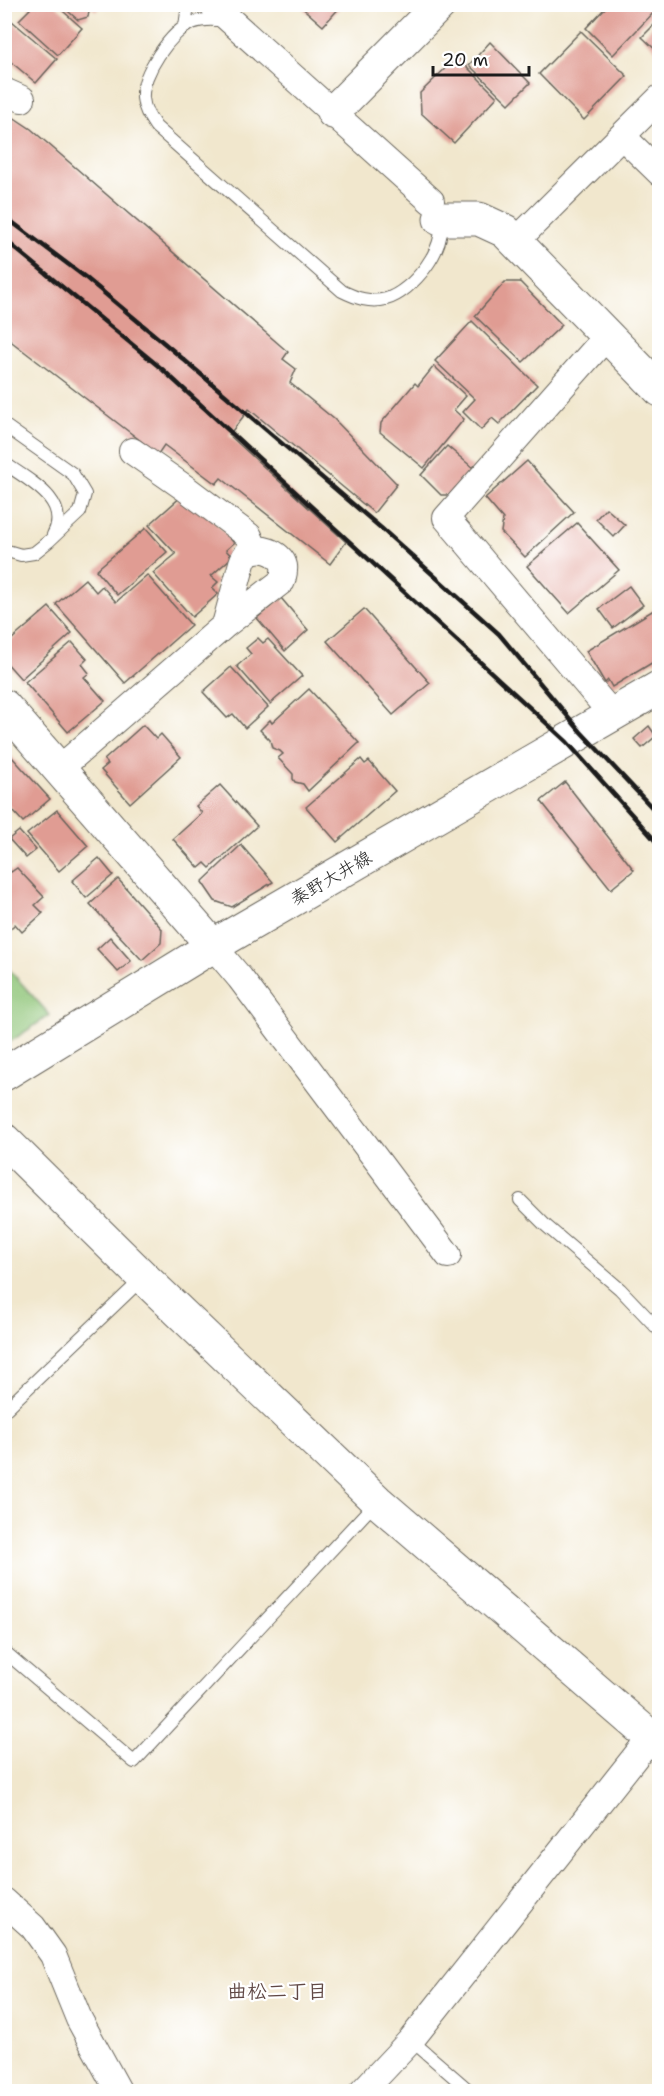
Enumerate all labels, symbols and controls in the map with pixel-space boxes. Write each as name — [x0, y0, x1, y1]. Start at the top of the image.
scale bar — [433, 39, 529, 77]
text: 20 m — [442, 48, 488, 72]
street label: 秦野大井線 — [286, 845, 376, 911]
district label: 曲松二丁目 — [227, 1978, 327, 2004]

